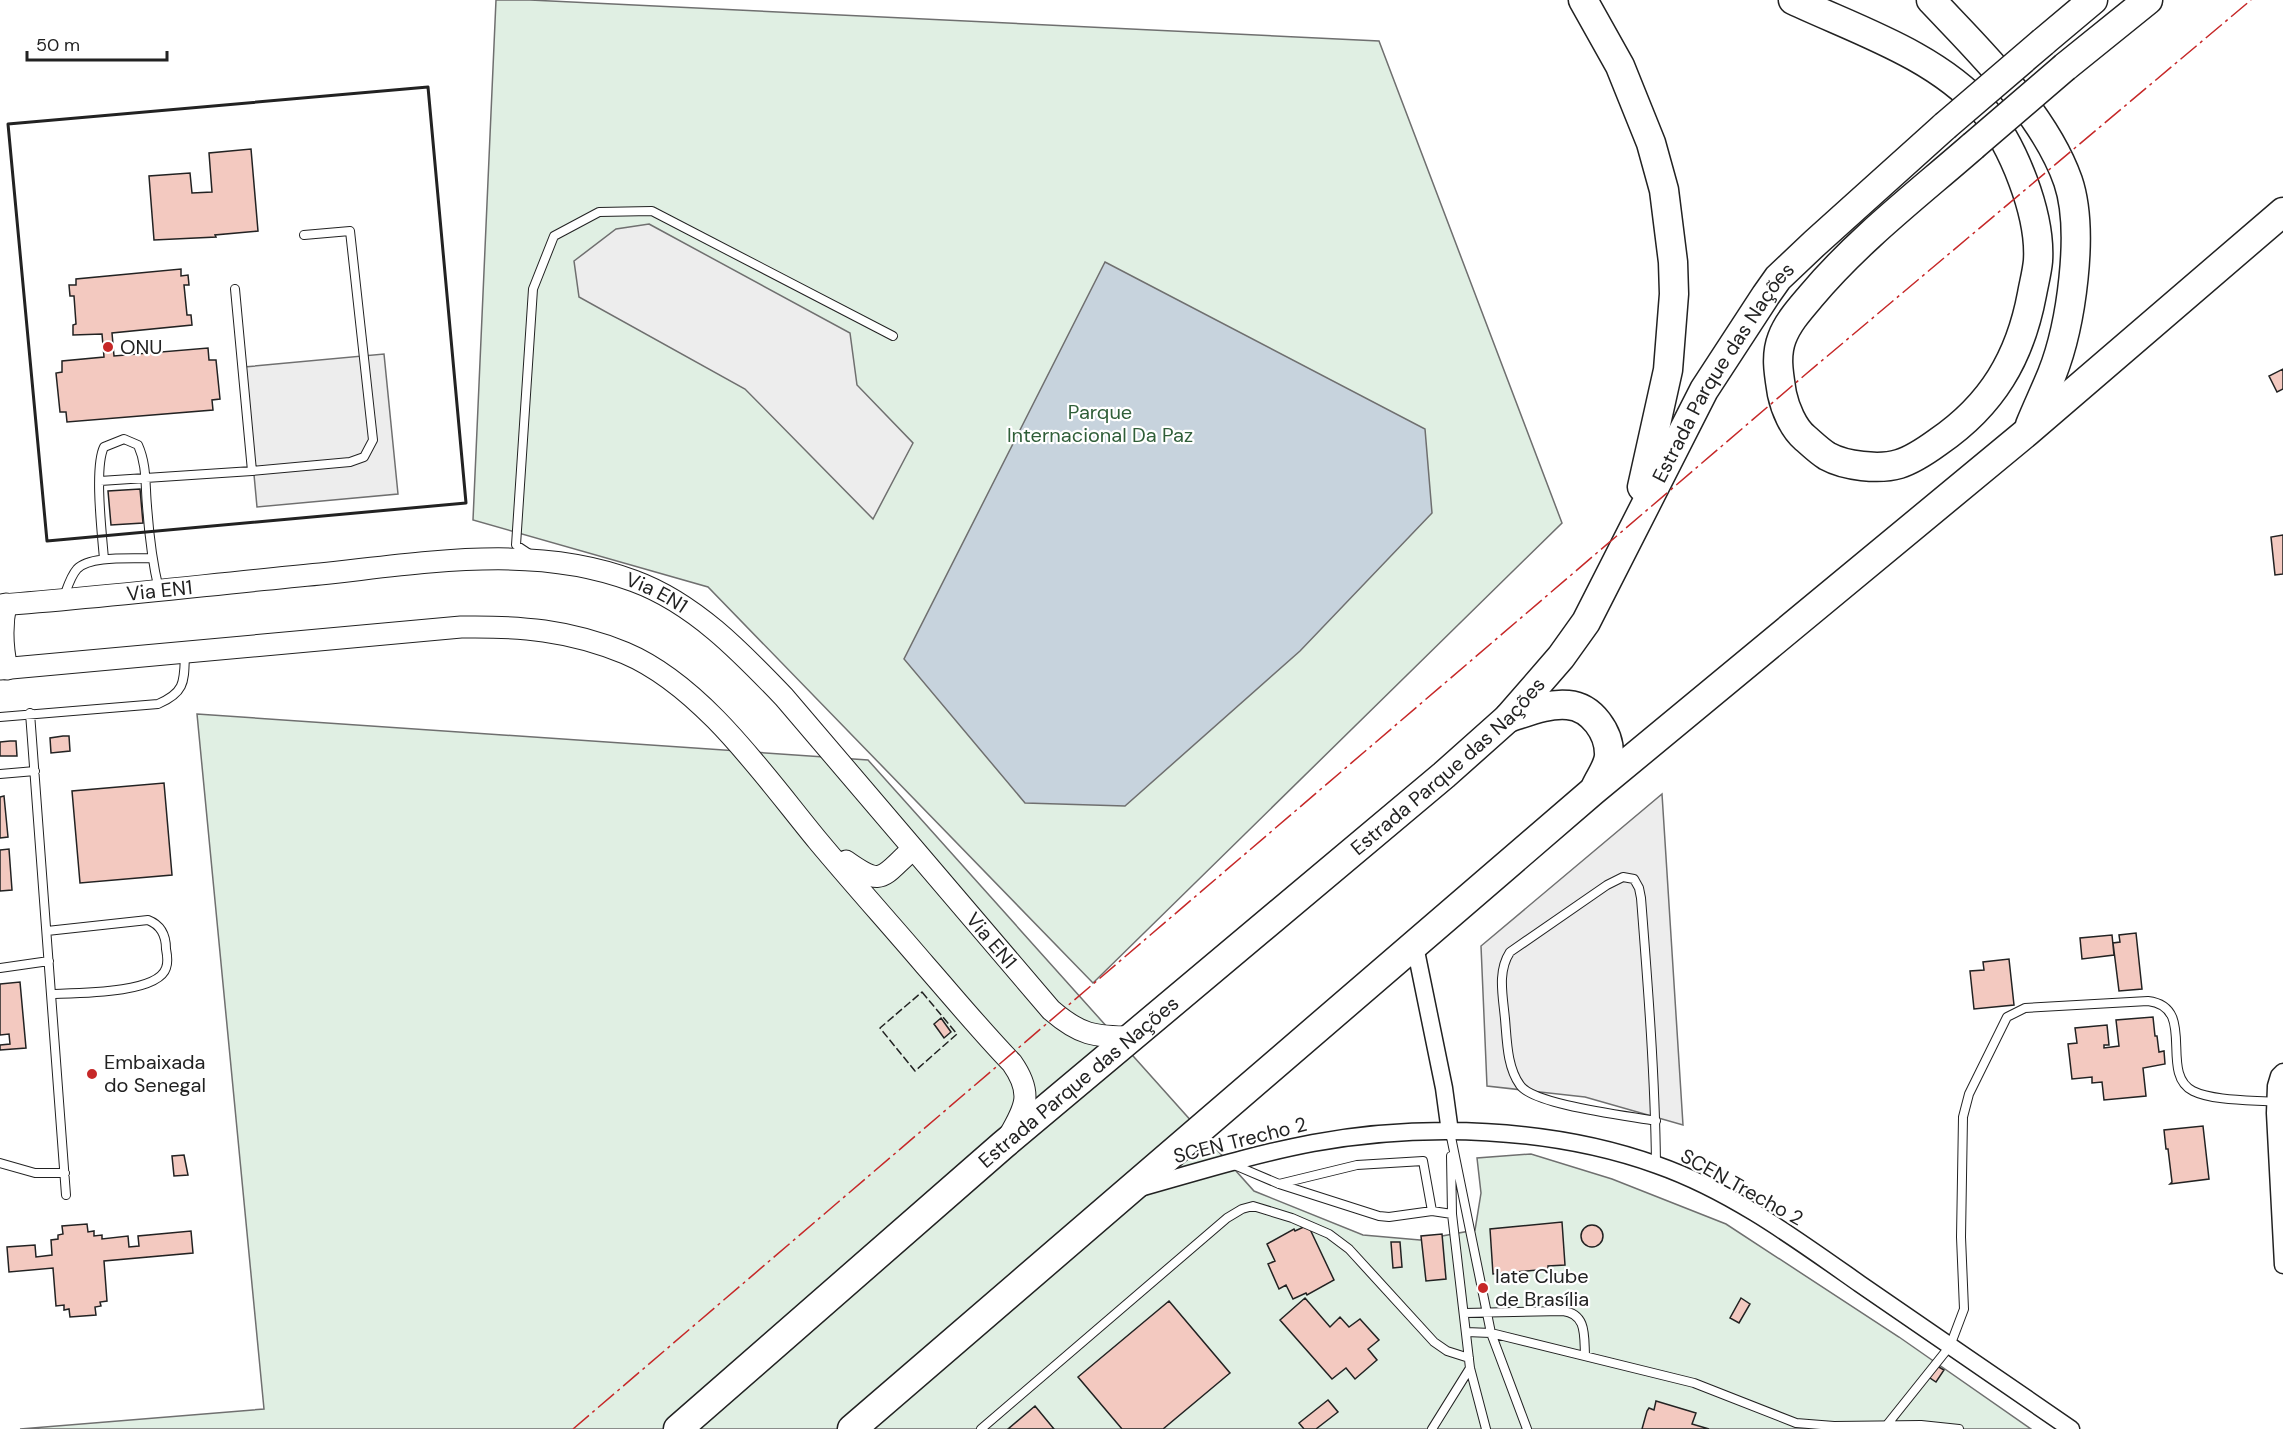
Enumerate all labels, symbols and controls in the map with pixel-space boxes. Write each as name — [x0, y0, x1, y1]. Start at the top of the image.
scale bar — [27, 24, 166, 62]
text: 50 m — [36, 33, 80, 57]
street label: Estrada Parque das Nações — [1646, 256, 1800, 487]
place label: ONU — [120, 334, 162, 360]
marker: ONU — [101, 340, 115, 354]
park label: Parque Internacional Da Paz — [1007, 399, 1193, 448]
street label: Via EN1 — [622, 566, 693, 619]
street label: Via EN1 — [125, 574, 193, 607]
street label: Estrada Parque das Nações — [1345, 672, 1551, 861]
street label: Via EN1 — [960, 907, 1023, 974]
street label: Estrada Parque das Nações — [973, 990, 1184, 1174]
place label: Embaixada do Senegal — [104, 1049, 206, 1098]
marker: Embaixada do Senegal — [85, 1067, 99, 1081]
street label: SCEN Trecho 2 — [1171, 1111, 1309, 1169]
street label: SCEN Trecho 2 — [1676, 1143, 1808, 1231]
place label: Iate Clube de Brasília — [1495, 1263, 1589, 1312]
marker: Iate Clube de Brasília — [1476, 1281, 1490, 1295]

